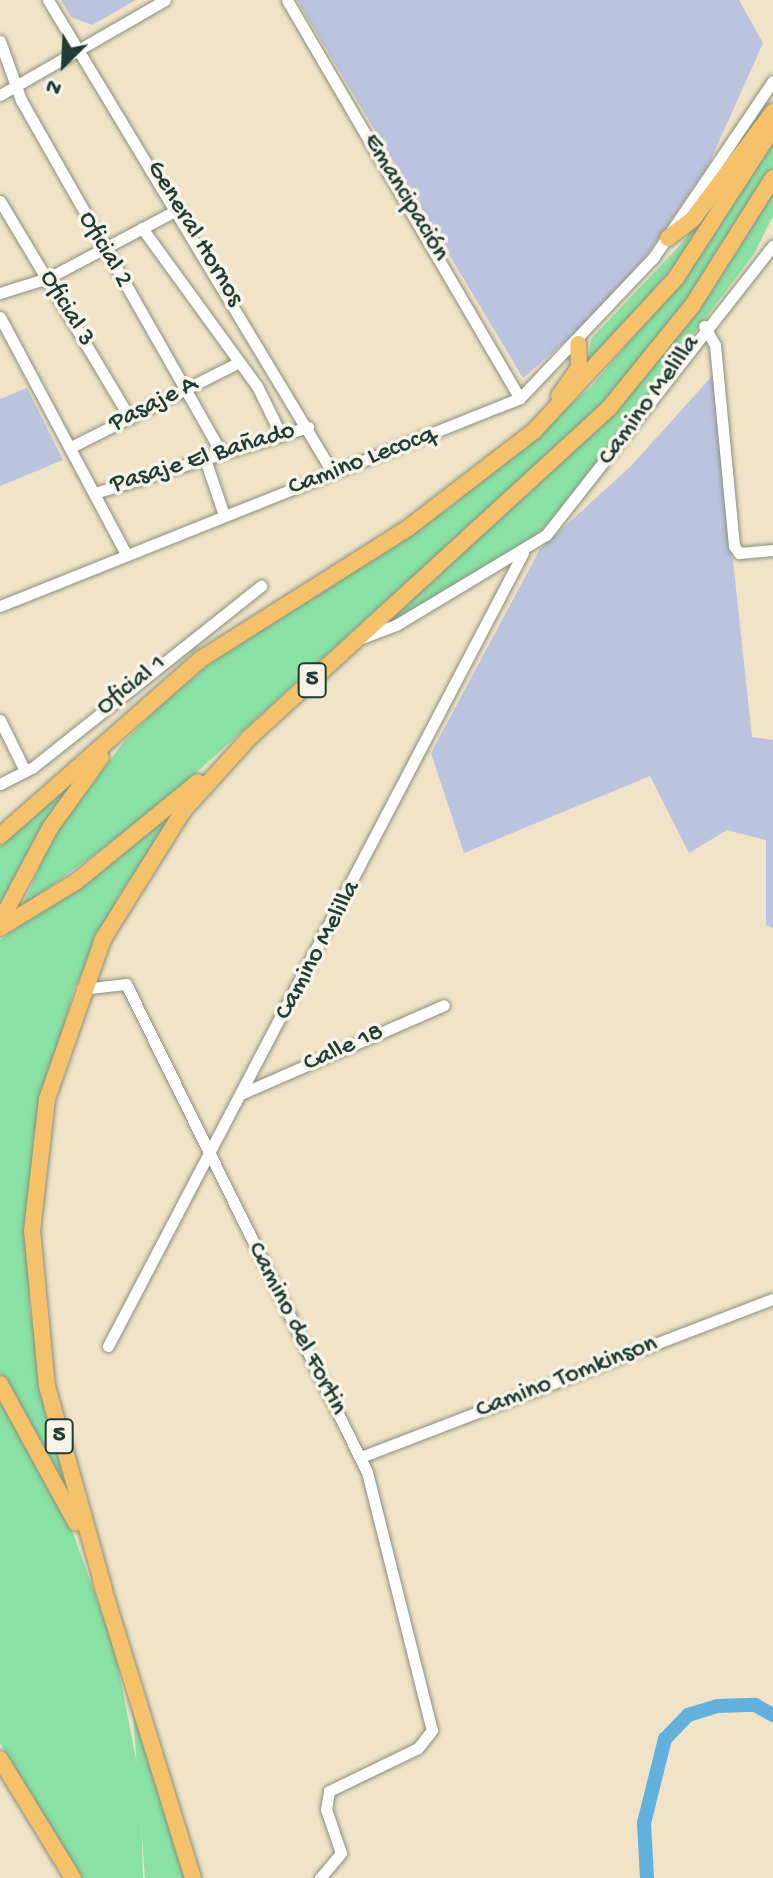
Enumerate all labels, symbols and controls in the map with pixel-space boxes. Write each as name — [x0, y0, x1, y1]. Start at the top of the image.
north arrow — [24, 24, 104, 104]
text: N — [42, 71, 66, 101]
street label: Emancipación — [355, 128, 455, 268]
street label: General Hornos — [138, 156, 250, 312]
street label: Oficial 2 — [70, 206, 138, 294]
street label: Oficial 3 — [31, 265, 101, 353]
street label: Camino Melilla — [592, 330, 708, 472]
street label: Pasaje A — [104, 369, 204, 441]
street label: Pasaje El Bañado — [107, 416, 299, 502]
street label: Camino Lecocq — [284, 420, 440, 504]
street label: Oficial 1 — [91, 649, 173, 723]
road number: 5 — [296, 660, 328, 700]
street label: Camino Melilla — [269, 876, 369, 1026]
street label: Calle 18 — [299, 1018, 389, 1080]
street label: Camino del Fortin — [239, 1237, 353, 1421]
street label: Camino Tomkinson — [472, 1329, 662, 1427]
road number: 5 — [43, 1416, 75, 1456]

